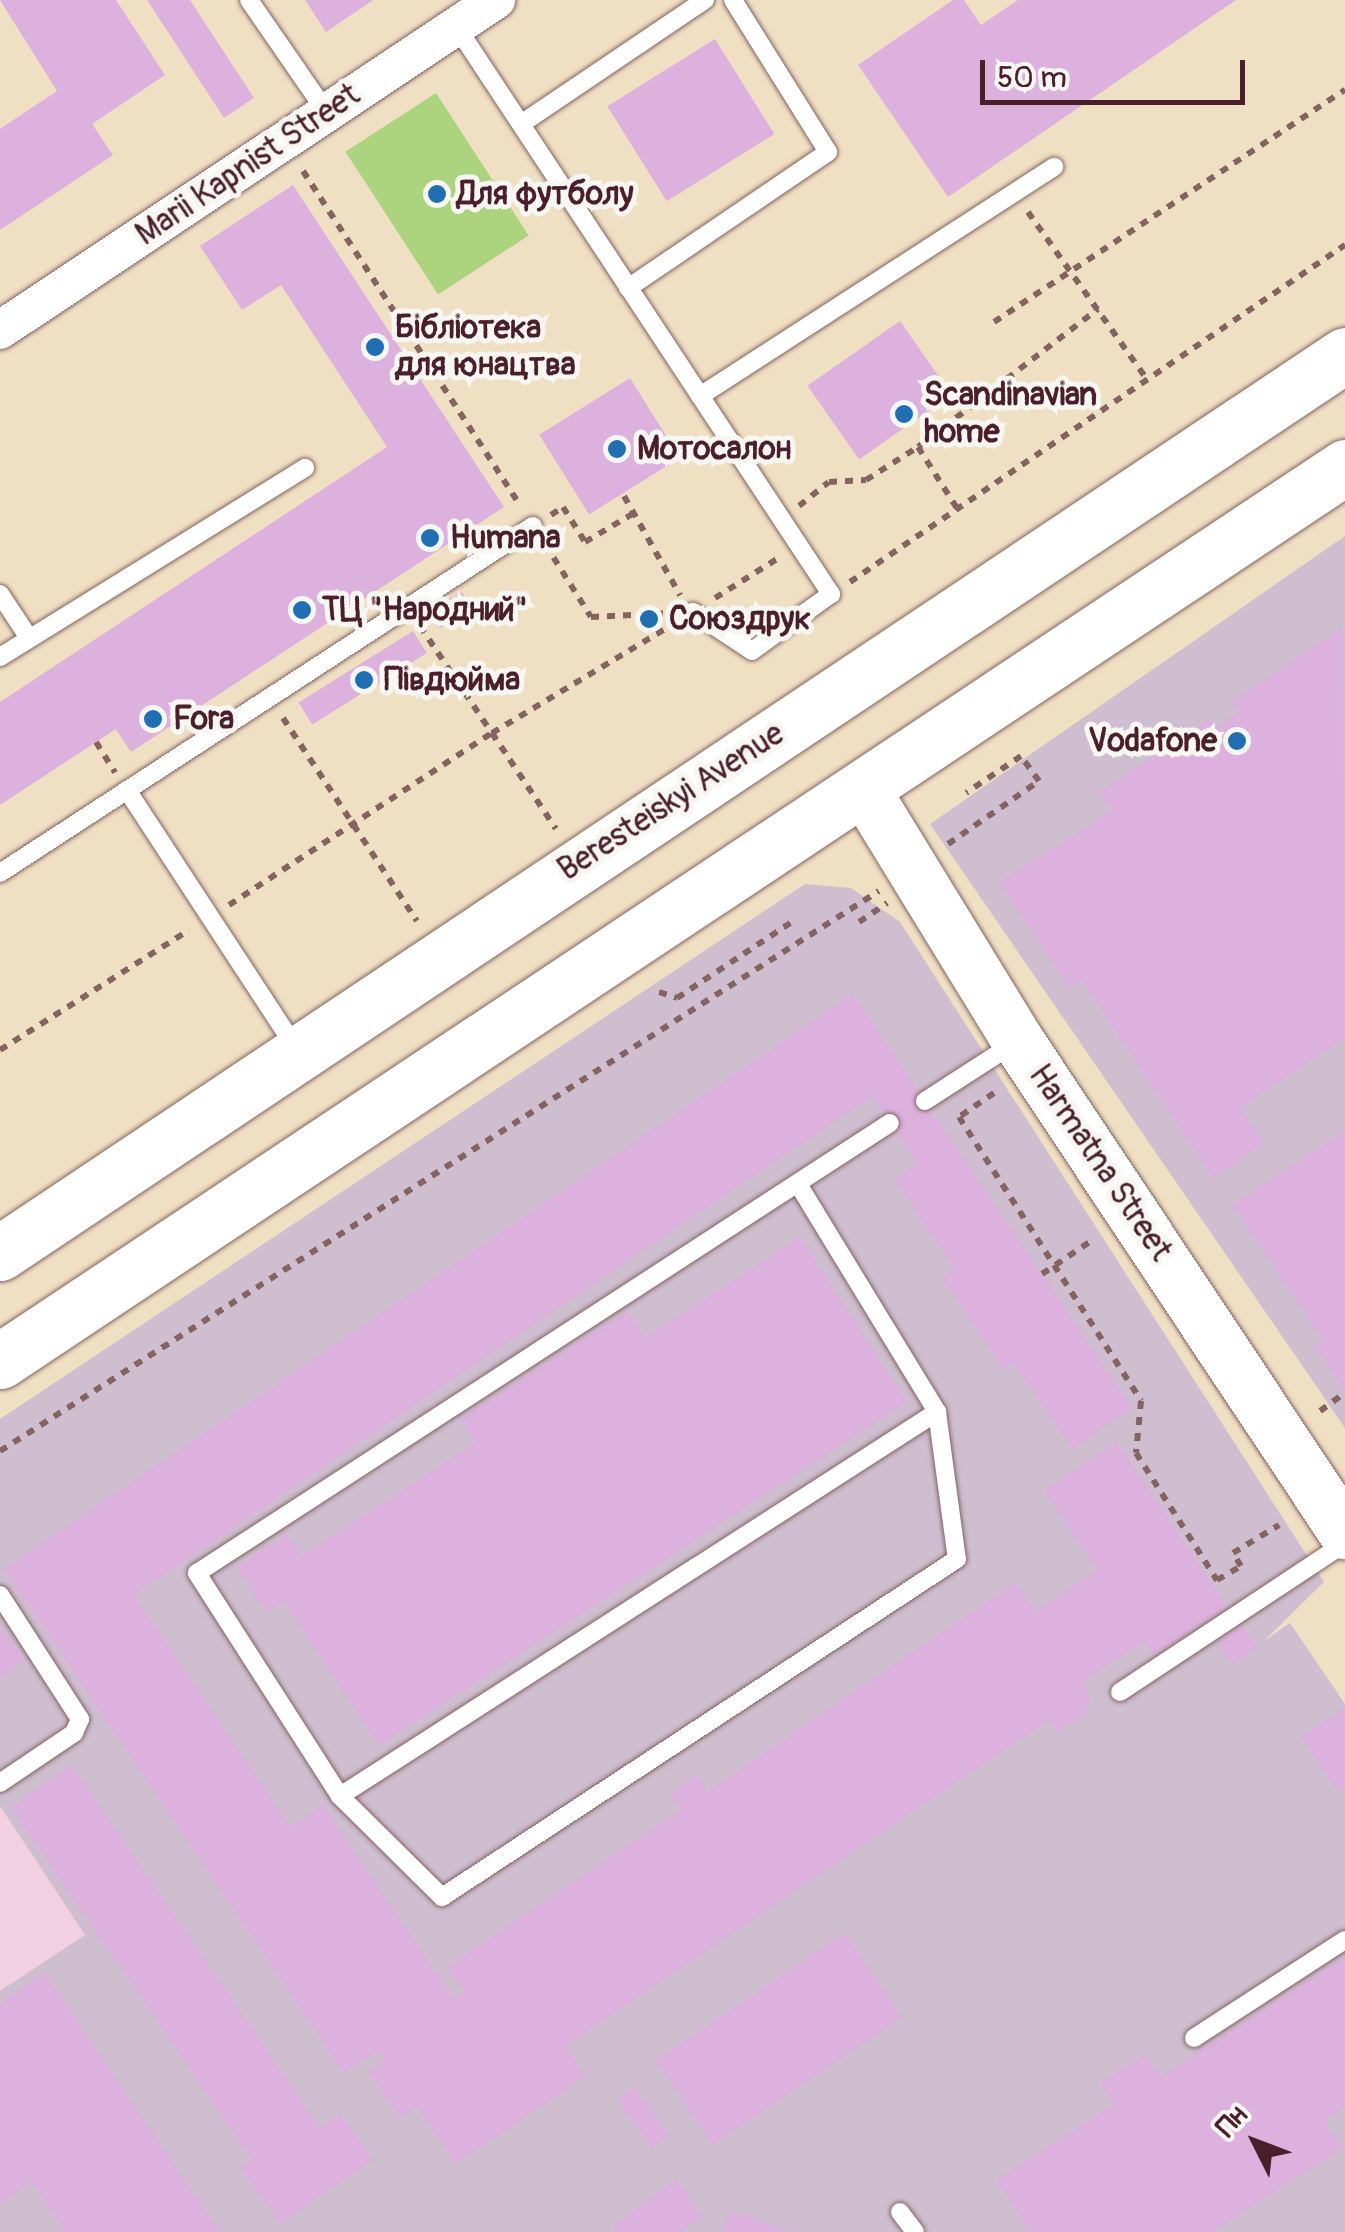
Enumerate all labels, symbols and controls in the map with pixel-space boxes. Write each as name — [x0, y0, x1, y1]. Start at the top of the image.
scale bar — [985, 40, 1250, 102]
text: 50 m — [997, 59, 1067, 96]
street label: Marii Kapnist Street — [129, 76, 367, 254]
place label: Для футболу — [457, 175, 633, 213]
marker: Для футболу — [426, 183, 448, 205]
place label: Бібліотека для юнацтва — [395, 310, 576, 385]
marker: Бібліотека для юнацтва — [364, 336, 386, 358]
place label: Scandinavian home — [924, 377, 1097, 452]
marker: Scandinavian home — [893, 403, 915, 425]
place label: Мотосалон — [637, 430, 792, 468]
marker: Мотосалон — [606, 438, 628, 460]
place label: Humana — [450, 519, 561, 557]
marker: Humana — [419, 527, 441, 549]
place label: ТЦ "Народний" — [322, 591, 528, 629]
marker: ТЦ "Народний" — [291, 599, 313, 621]
place label: Союздрук — [669, 600, 811, 638]
marker: Союздрук — [638, 608, 660, 630]
place label: Півдюйма — [384, 661, 520, 699]
marker: Півдюйма — [353, 669, 375, 691]
place label: Fora — [173, 700, 234, 738]
marker: Fora — [142, 708, 164, 730]
street label: Beresteiskyi Avenue — [551, 715, 791, 889]
place label: Vodafone — [1088, 722, 1217, 760]
marker: Vodafone — [1226, 730, 1248, 752]
street label: Harmatna Street — [1020, 1058, 1180, 1268]
north arrow — [1205, 2092, 1305, 2192]
text: Пн — [1209, 2098, 1256, 2145]

